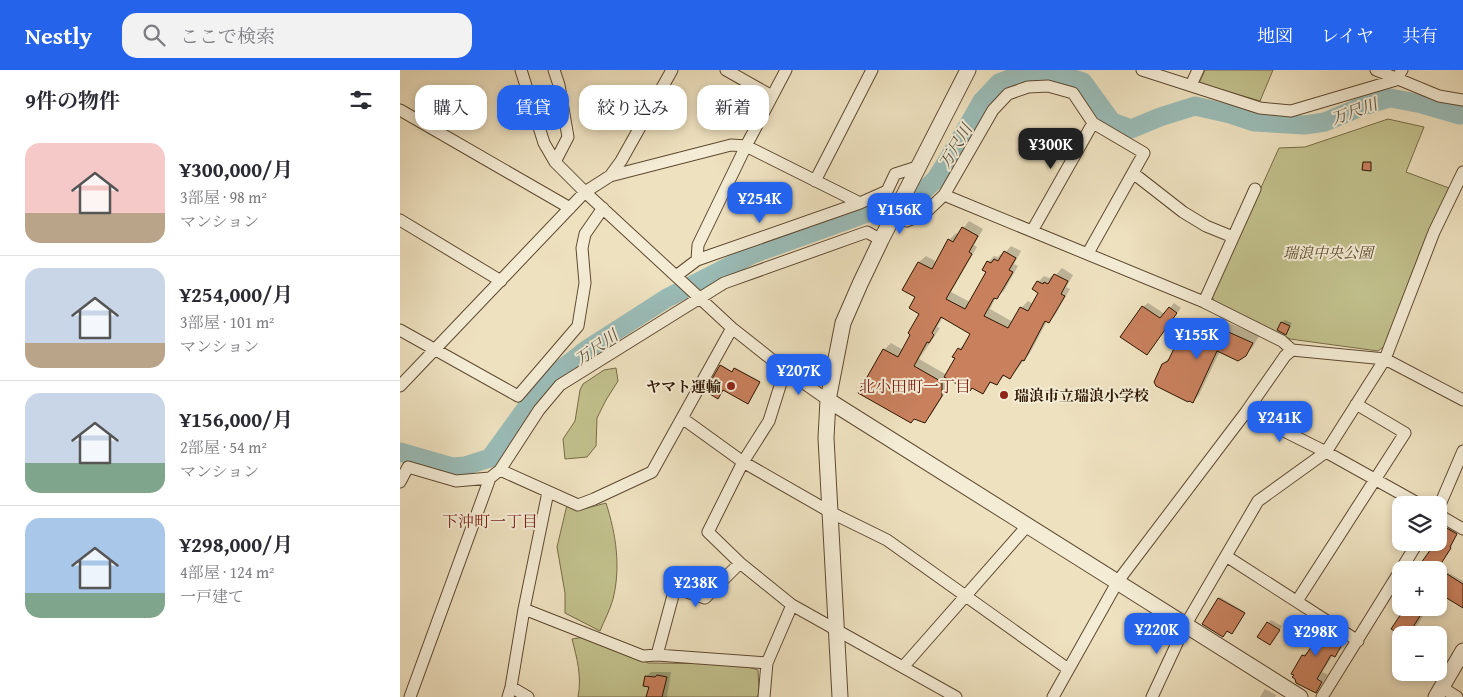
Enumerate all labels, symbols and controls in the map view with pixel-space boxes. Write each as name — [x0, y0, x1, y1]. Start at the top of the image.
search box — [122, 13, 472, 58]
text: Nestly — [25, 18, 92, 53]
icon: search — [140, 21, 168, 49]
text: ここで検索 — [180, 22, 275, 50]
text: 地図 — [1257, 22, 1293, 49]
text: レイヤ — [1321, 22, 1374, 49]
text: 共有 — [1402, 22, 1438, 49]
text: 9件の物件 — [25, 85, 120, 116]
chip: 購入 — [415, 85, 487, 130]
chip: 賃貸 — [497, 85, 569, 130]
chip: 絞り込み — [579, 85, 687, 130]
chip: 新着 — [697, 85, 769, 130]
icon: filters — [347, 86, 375, 114]
water label: 万尺川 — [1327, 91, 1383, 130]
water label: 万尺川 — [932, 118, 979, 173]
pin: ¥300K — [1016, 128, 1086, 170]
text: ¥300K — [1029, 132, 1073, 156]
text: ¥300,000/月 — [180, 154, 293, 185]
icon: home — [65, 163, 125, 223]
pin: ¥254K — [725, 182, 795, 224]
text: 3部屋 · 98 m² — [180, 185, 267, 209]
text: ¥254K — [738, 186, 782, 210]
pin: ¥156K — [865, 192, 935, 235]
text: ¥156K — [878, 197, 922, 221]
text: マンション — [180, 209, 259, 233]
park label: 瑞浪中央公園 — [1283, 242, 1376, 263]
text: ¥254,000/月 — [180, 279, 293, 310]
icon: home — [65, 288, 125, 348]
text: 3部屋 · 101 m² — [180, 310, 275, 334]
pin: ¥155K — [1162, 318, 1232, 360]
water label: 万尺川 — [569, 322, 624, 371]
text: ¥155K — [1175, 322, 1219, 346]
text: マンション — [180, 334, 259, 358]
pin: ¥207K — [764, 354, 834, 396]
text: ¥207K — [777, 358, 821, 382]
district label: 北小田町一丁目 — [859, 374, 971, 398]
place label: ヤマト運輸 — [646, 376, 721, 397]
marker: ヤマト運輸 — [725, 380, 737, 392]
place label: 瑞浪市立瑞浪小学校 — [1014, 385, 1149, 406]
marker: 瑞浪市立瑞浪小学校 — [998, 389, 1010, 401]
pin: ¥241K — [1245, 400, 1315, 443]
text: ¥156,000/月 — [180, 404, 293, 435]
text: ¥241K — [1258, 405, 1302, 429]
icon: home — [65, 413, 125, 473]
text: 2部屋 · 54 m² — [180, 435, 267, 459]
text: マンション — [180, 459, 259, 483]
map controls — [1392, 496, 1447, 681]
button: layers — [1392, 496, 1447, 551]
district label: 下沖町一丁目 — [442, 509, 538, 533]
text: ¥298,000/月 — [180, 529, 293, 560]
icon: home — [65, 538, 125, 598]
text: 4部屋 · 124 m² — [180, 560, 275, 584]
button: + — [1392, 561, 1447, 616]
pin: ¥238K — [661, 566, 731, 608]
text: ¥238K — [674, 570, 718, 594]
text: 一戸建て — [180, 584, 244, 608]
pin: ¥220K — [1122, 612, 1192, 655]
pin: ¥298K — [1281, 614, 1351, 657]
text: ¥220K — [1135, 617, 1179, 641]
text: ¥298K — [1294, 619, 1338, 643]
button: − — [1392, 626, 1447, 681]

